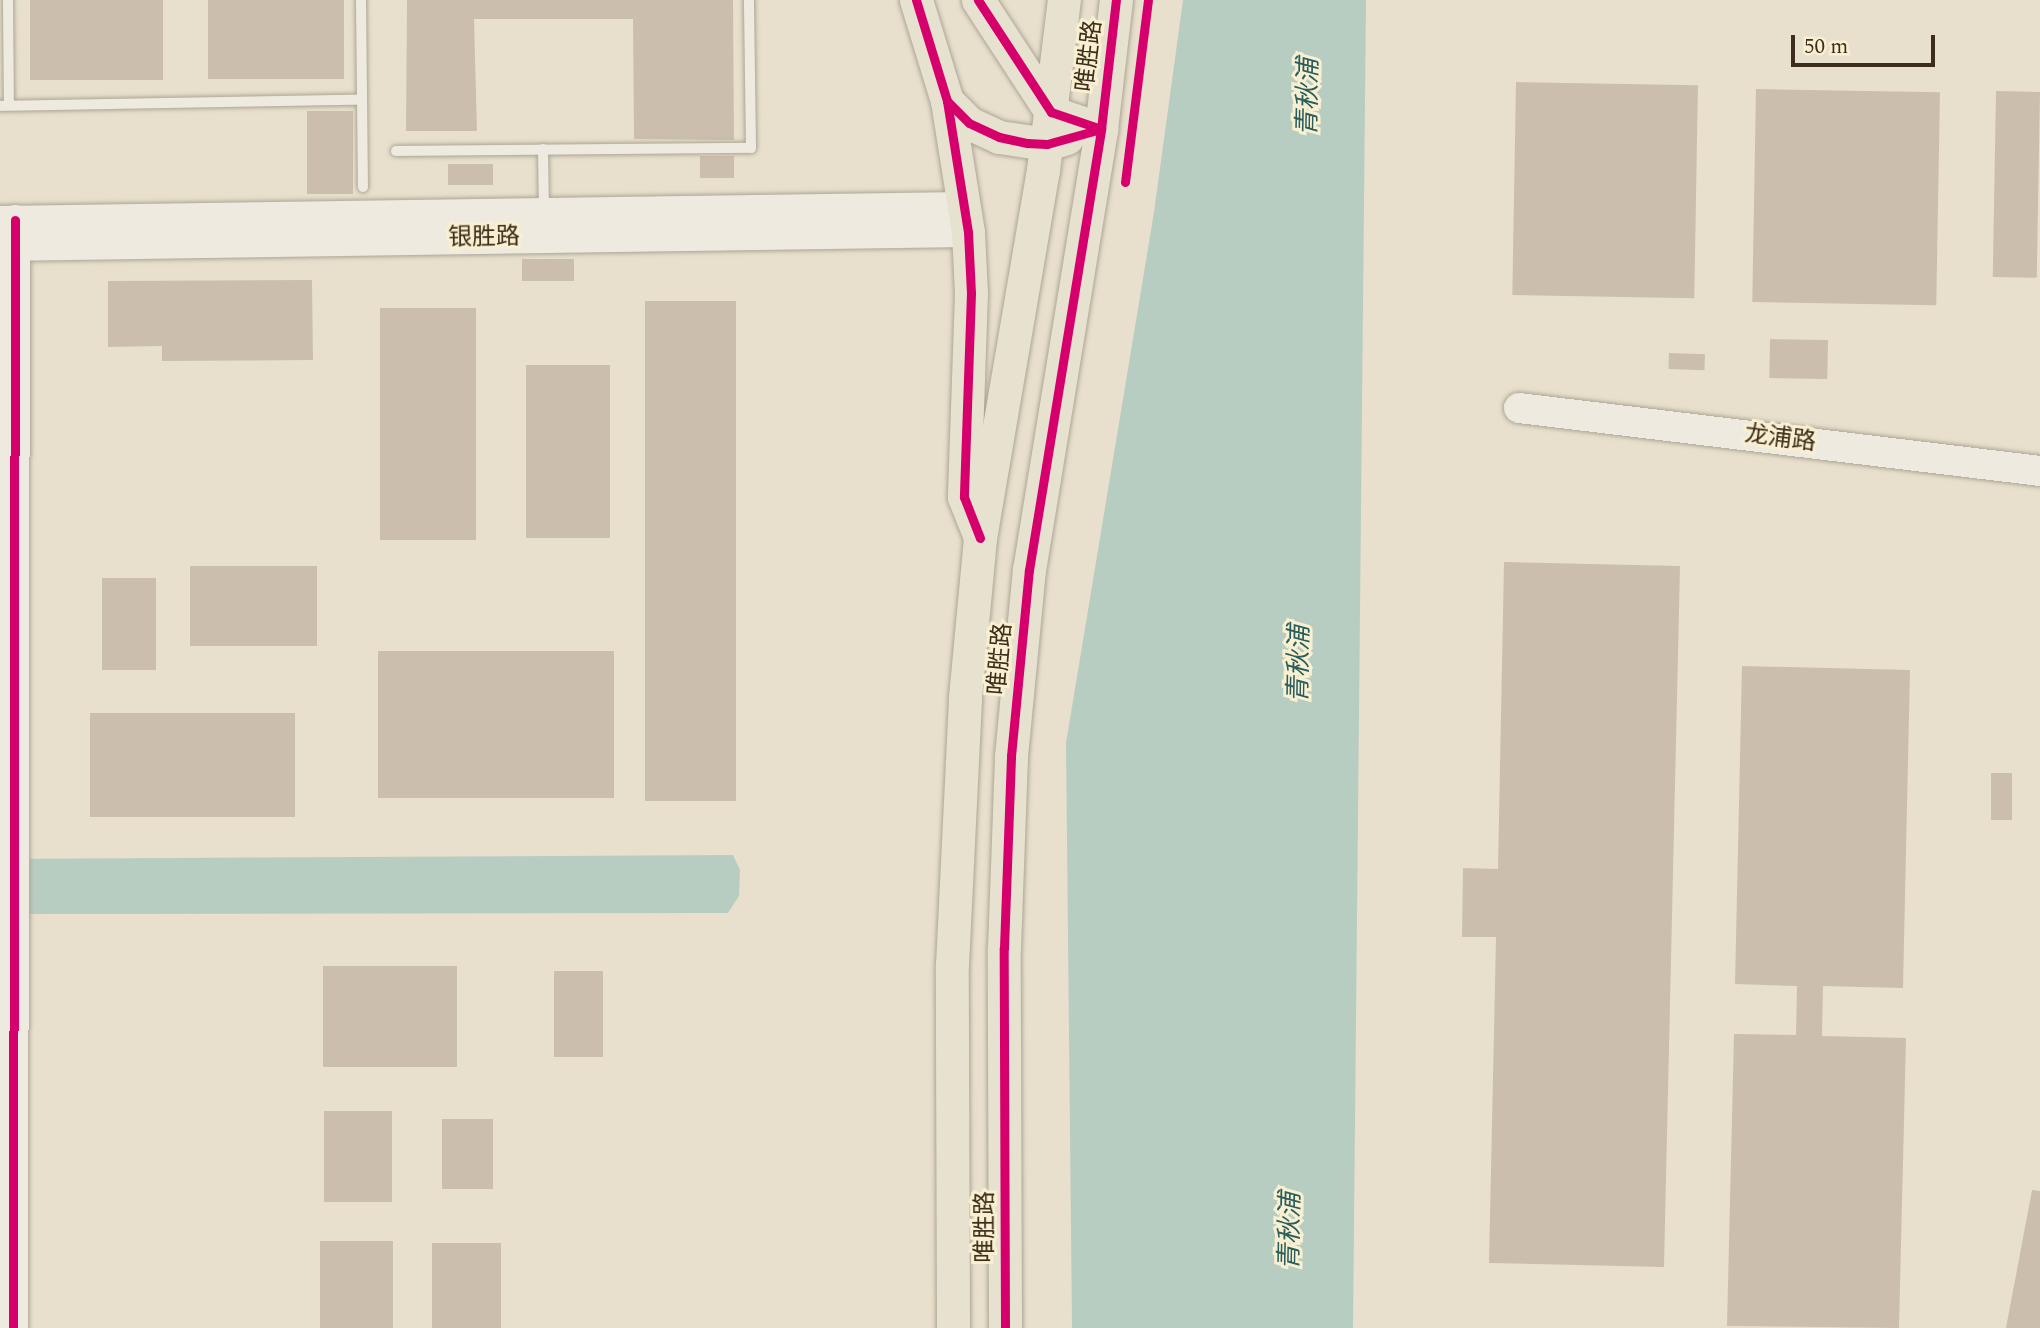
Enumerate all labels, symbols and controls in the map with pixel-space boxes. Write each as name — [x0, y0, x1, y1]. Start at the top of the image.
street label: 唯胜路 — [1071, 19, 1109, 93]
scale bar — [1795, 21, 1938, 65]
text: 50 m — [1804, 31, 1848, 63]
water label: 青秋浦 — [1293, 58, 1325, 136]
street label: 银胜路 — [448, 223, 520, 253]
street label: 龙浦路 — [1743, 420, 1817, 458]
street label: 唯胜路 — [984, 622, 1018, 696]
water label: 青秋浦 — [1284, 625, 1316, 703]
street label: 唯胜路 — [972, 1191, 1000, 1263]
water label: 青秋浦 — [1275, 1192, 1307, 1270]

